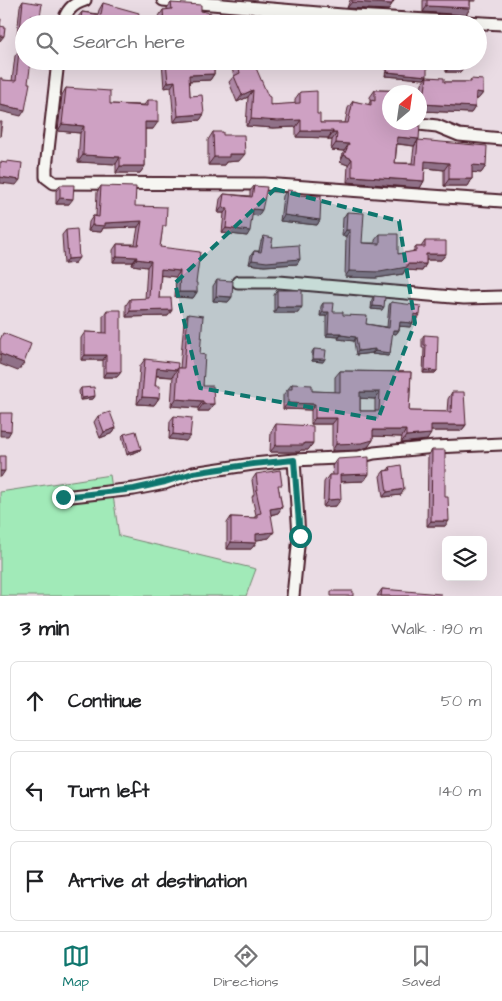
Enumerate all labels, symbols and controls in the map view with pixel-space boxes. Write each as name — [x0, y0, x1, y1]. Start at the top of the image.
search box — [15, 15, 487, 70]
icon: search — [33, 29, 61, 57]
text: Search here — [73, 29, 185, 56]
north arrow — [382, 85, 427, 130]
route end — [52, 486, 75, 509]
route start — [289, 525, 312, 548]
map controls — [442, 536, 487, 581]
button: layers — [442, 536, 487, 581]
text: 3 min — [20, 614, 69, 643]
text: Walk · 190 m — [391, 618, 482, 640]
icon: ahead — [21, 687, 49, 715]
text: Continue — [68, 688, 142, 715]
text: 50 m — [441, 690, 481, 712]
icon: left — [21, 777, 49, 805]
text: Turn left — [68, 778, 149, 805]
text: 140 m — [439, 780, 481, 802]
icon: arrive — [21, 867, 49, 895]
text: Arrive at destination — [68, 868, 247, 895]
tab: Map — [62, 942, 90, 992]
tab: Directions — [213, 942, 278, 992]
tab: Saved — [402, 942, 440, 992]

